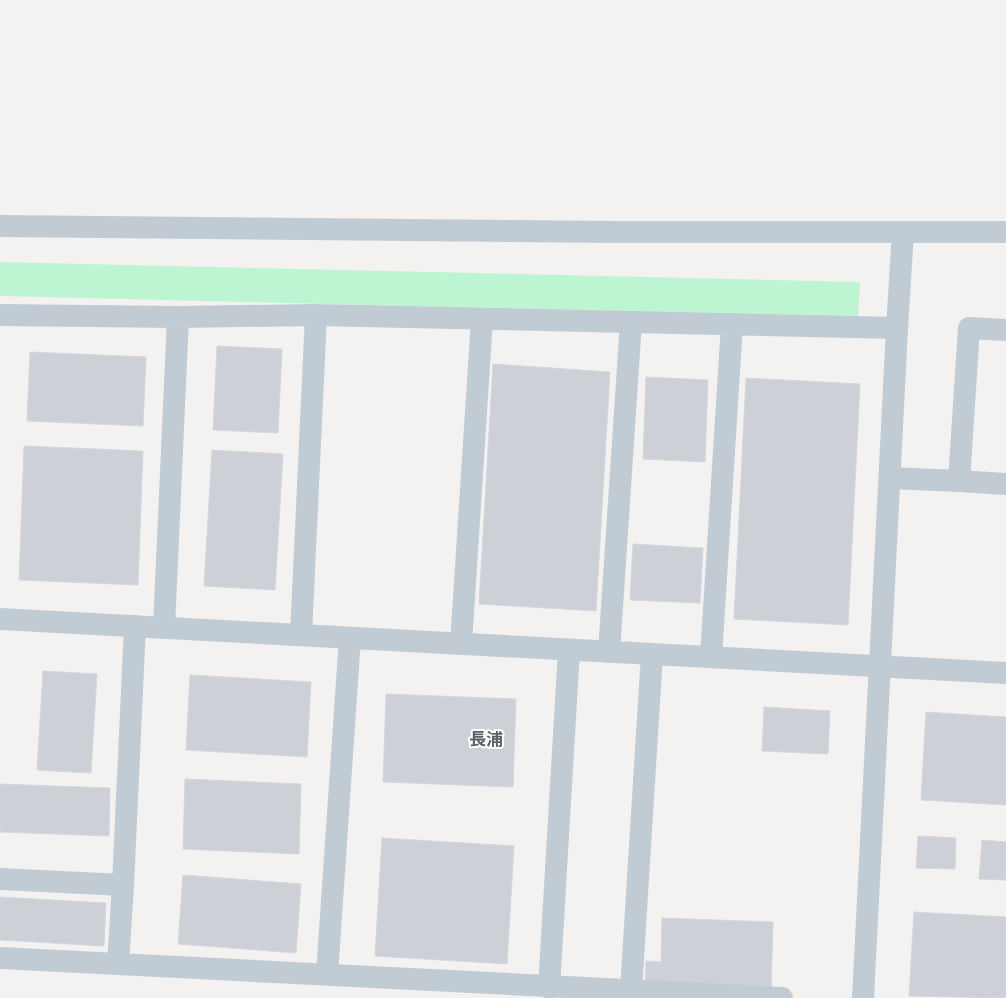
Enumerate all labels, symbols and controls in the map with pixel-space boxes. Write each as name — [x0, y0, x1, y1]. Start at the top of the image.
district label: 長浦 — [469, 728, 503, 748]

